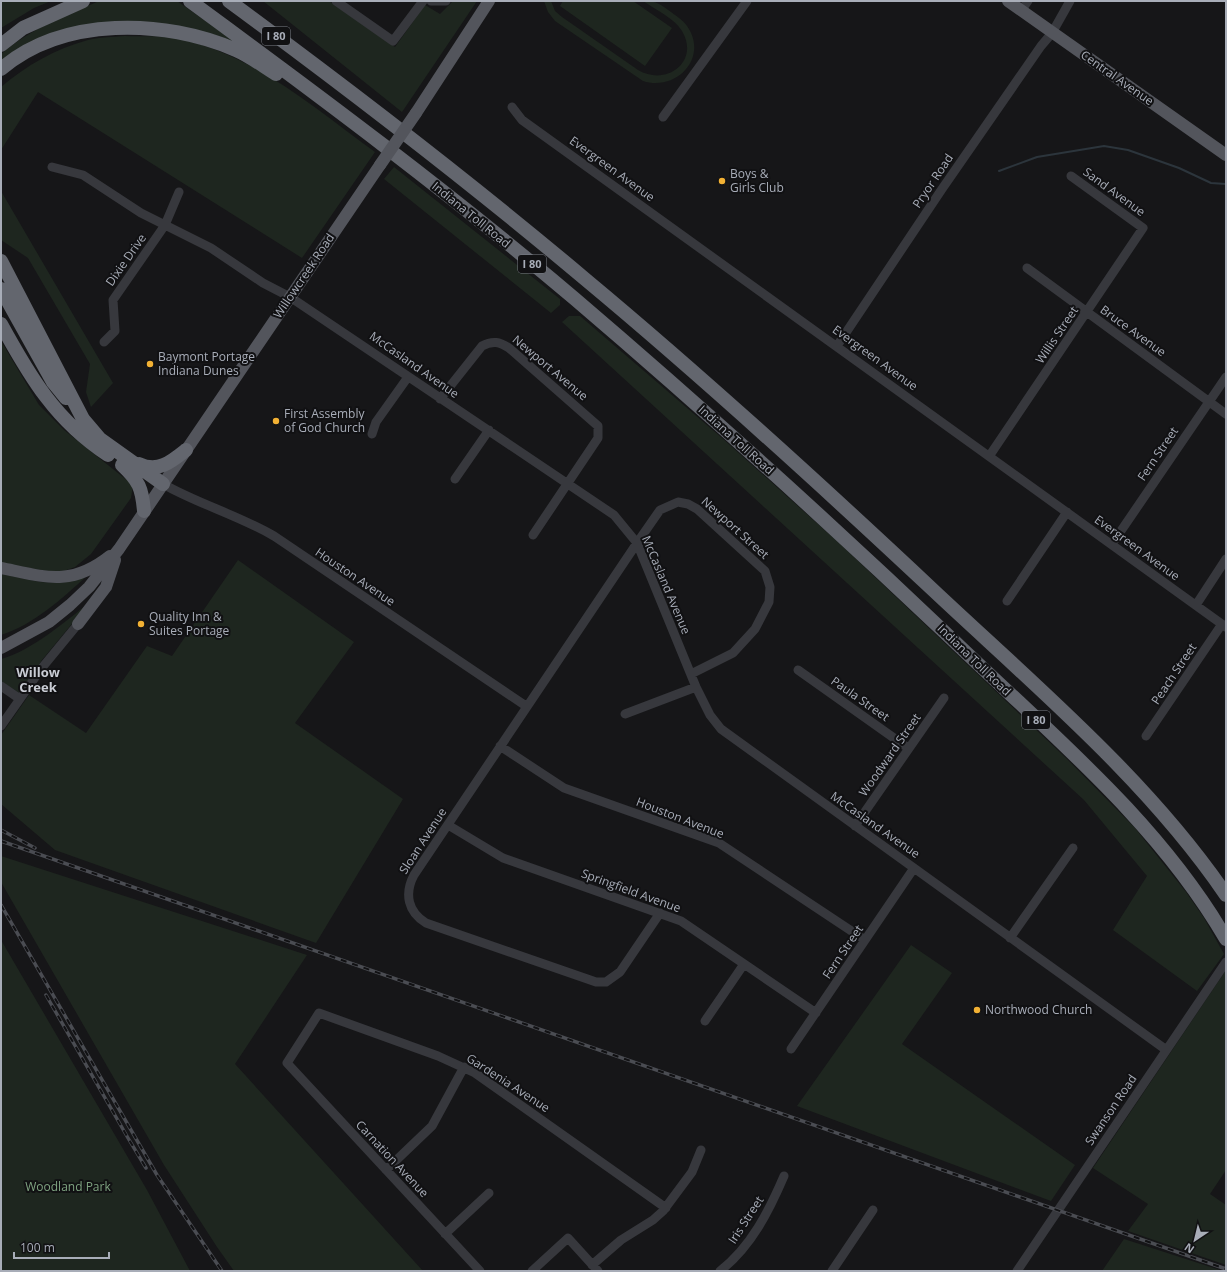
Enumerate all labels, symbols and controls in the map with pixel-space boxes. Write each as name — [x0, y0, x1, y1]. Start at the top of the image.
road number: I 80 — [262, 27, 290, 45]
street label: Central Avenue — [1077, 46, 1157, 109]
street label: Evergreen Avenue — [566, 132, 659, 205]
street label: Pryor Road — [908, 150, 957, 211]
street label: Sand Avenue — [1080, 163, 1149, 220]
place label: Boys & Girls Club — [730, 165, 784, 196]
marker: Boys & Girls Club — [717, 176, 727, 186]
street label: Indiana Toll Road — [428, 178, 514, 252]
street label: Dixie Drive — [101, 230, 150, 289]
street label: Willowcreek Road — [269, 230, 338, 321]
road number: I 80 — [518, 255, 546, 273]
street label: Bruce Avenue — [1097, 301, 1170, 360]
street label: Willis Street — [1031, 303, 1082, 367]
street label: Evergreen Avenue — [829, 321, 922, 394]
street label: McCasland Avenue — [366, 327, 463, 402]
street label: Newport Avenue — [509, 331, 592, 404]
place label: Baymont Portage Indiana Dunes — [158, 348, 255, 379]
marker: Baymont Portage Indiana Dunes — [145, 359, 155, 369]
street label: Indiana Toll Road — [695, 401, 778, 478]
place label: First Assembly of God Church — [284, 405, 365, 436]
marker: First Assembly of God Church — [271, 416, 281, 426]
street label: Fern Street — [1133, 423, 1182, 484]
street label: Newport Street — [698, 493, 773, 563]
street label: Evergreen Avenue — [1091, 511, 1184, 584]
street label: McCasland Avenue — [638, 533, 695, 637]
street label: Houston Avenue — [312, 544, 399, 610]
place label: Quality Inn & Suites Portage — [149, 608, 230, 639]
marker: Quality Inn & Suites Portage — [136, 619, 146, 629]
street label: Indiana Toll Road — [934, 620, 1015, 699]
street label: Peach Street — [1147, 640, 1200, 708]
district label: Willow Creek — [16, 663, 60, 696]
street label: Paula Street — [828, 672, 893, 725]
street label: Woodward Street — [855, 710, 925, 800]
road number: I 80 — [1022, 711, 1050, 729]
street label: McCasland Avenue — [827, 787, 924, 862]
street label: Houston Avenue — [634, 793, 727, 842]
street label: Sloan Avenue — [395, 804, 450, 877]
street label: Springfield Avenue — [579, 865, 684, 917]
street label: Fern Street — [818, 921, 867, 982]
place label: Northwood Church — [985, 1001, 1092, 1018]
marker: Northwood Church — [972, 1005, 982, 1015]
street label: Gardenia Avenue — [463, 1049, 554, 1116]
street label: Swanson Road — [1081, 1071, 1141, 1148]
street label: Carnation Avenue — [352, 1116, 433, 1201]
park label: Woodland Park — [25, 1178, 111, 1195]
street label: Iris Street — [724, 1193, 767, 1247]
north arrow — [1175, 1220, 1215, 1260]
scale bar — [14, 1234, 109, 1260]
text: 100 m — [20, 1239, 55, 1256]
text: N — [1181, 1240, 1197, 1257]

